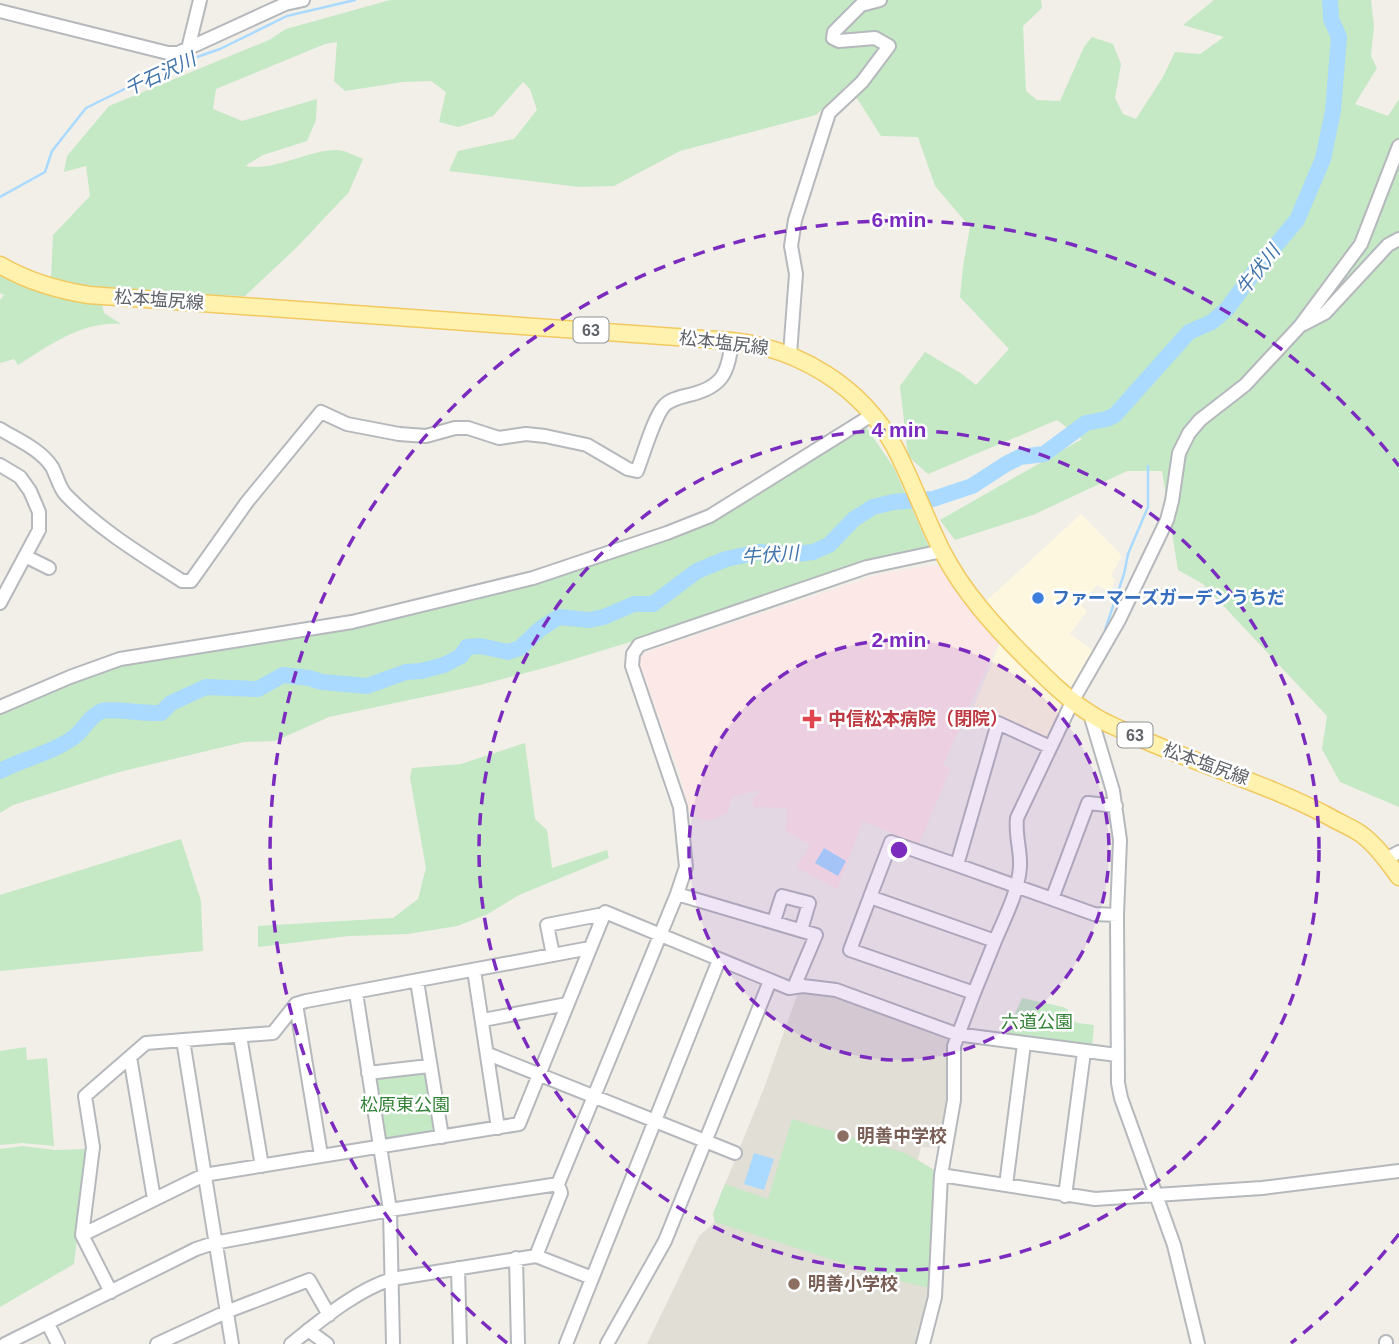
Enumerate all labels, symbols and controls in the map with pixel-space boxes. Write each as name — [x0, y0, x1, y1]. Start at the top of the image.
water label: 千石沢川 — [121, 48, 201, 100]
text: 6 min — [872, 208, 926, 231]
water label: 牛伏川 — [1232, 240, 1285, 299]
street label: 松本塩尻線 — [113, 287, 205, 313]
road number: 63 — [574, 318, 608, 342]
street label: 松本塩尻線 — [678, 328, 770, 358]
text: 4 min — [872, 418, 926, 441]
water label: 牛伏川 — [741, 542, 801, 567]
place label: ファーマーズガーデンうちだ — [1052, 588, 1285, 608]
marker: ファーマーズガーデンうちだ — [1030, 590, 1046, 606]
text: 2 min — [872, 628, 926, 651]
marker: 中信松本病院（閉院） — [802, 709, 822, 729]
place label: 中信松本病院（閉院） — [828, 709, 1008, 729]
road number: 63 — [1118, 722, 1152, 748]
street label: 松本塩尻線 — [1160, 739, 1252, 789]
centre of rings — [887, 838, 911, 862]
park label: 六道公園 — [1001, 1012, 1073, 1032]
park label: 松原東公園 — [360, 1095, 450, 1115]
place label: 明善中学校 — [857, 1126, 947, 1146]
marker: 明善中学校 — [835, 1128, 851, 1144]
place label: 明善小学校 — [808, 1274, 898, 1294]
marker: 明善小学校 — [786, 1276, 802, 1292]

